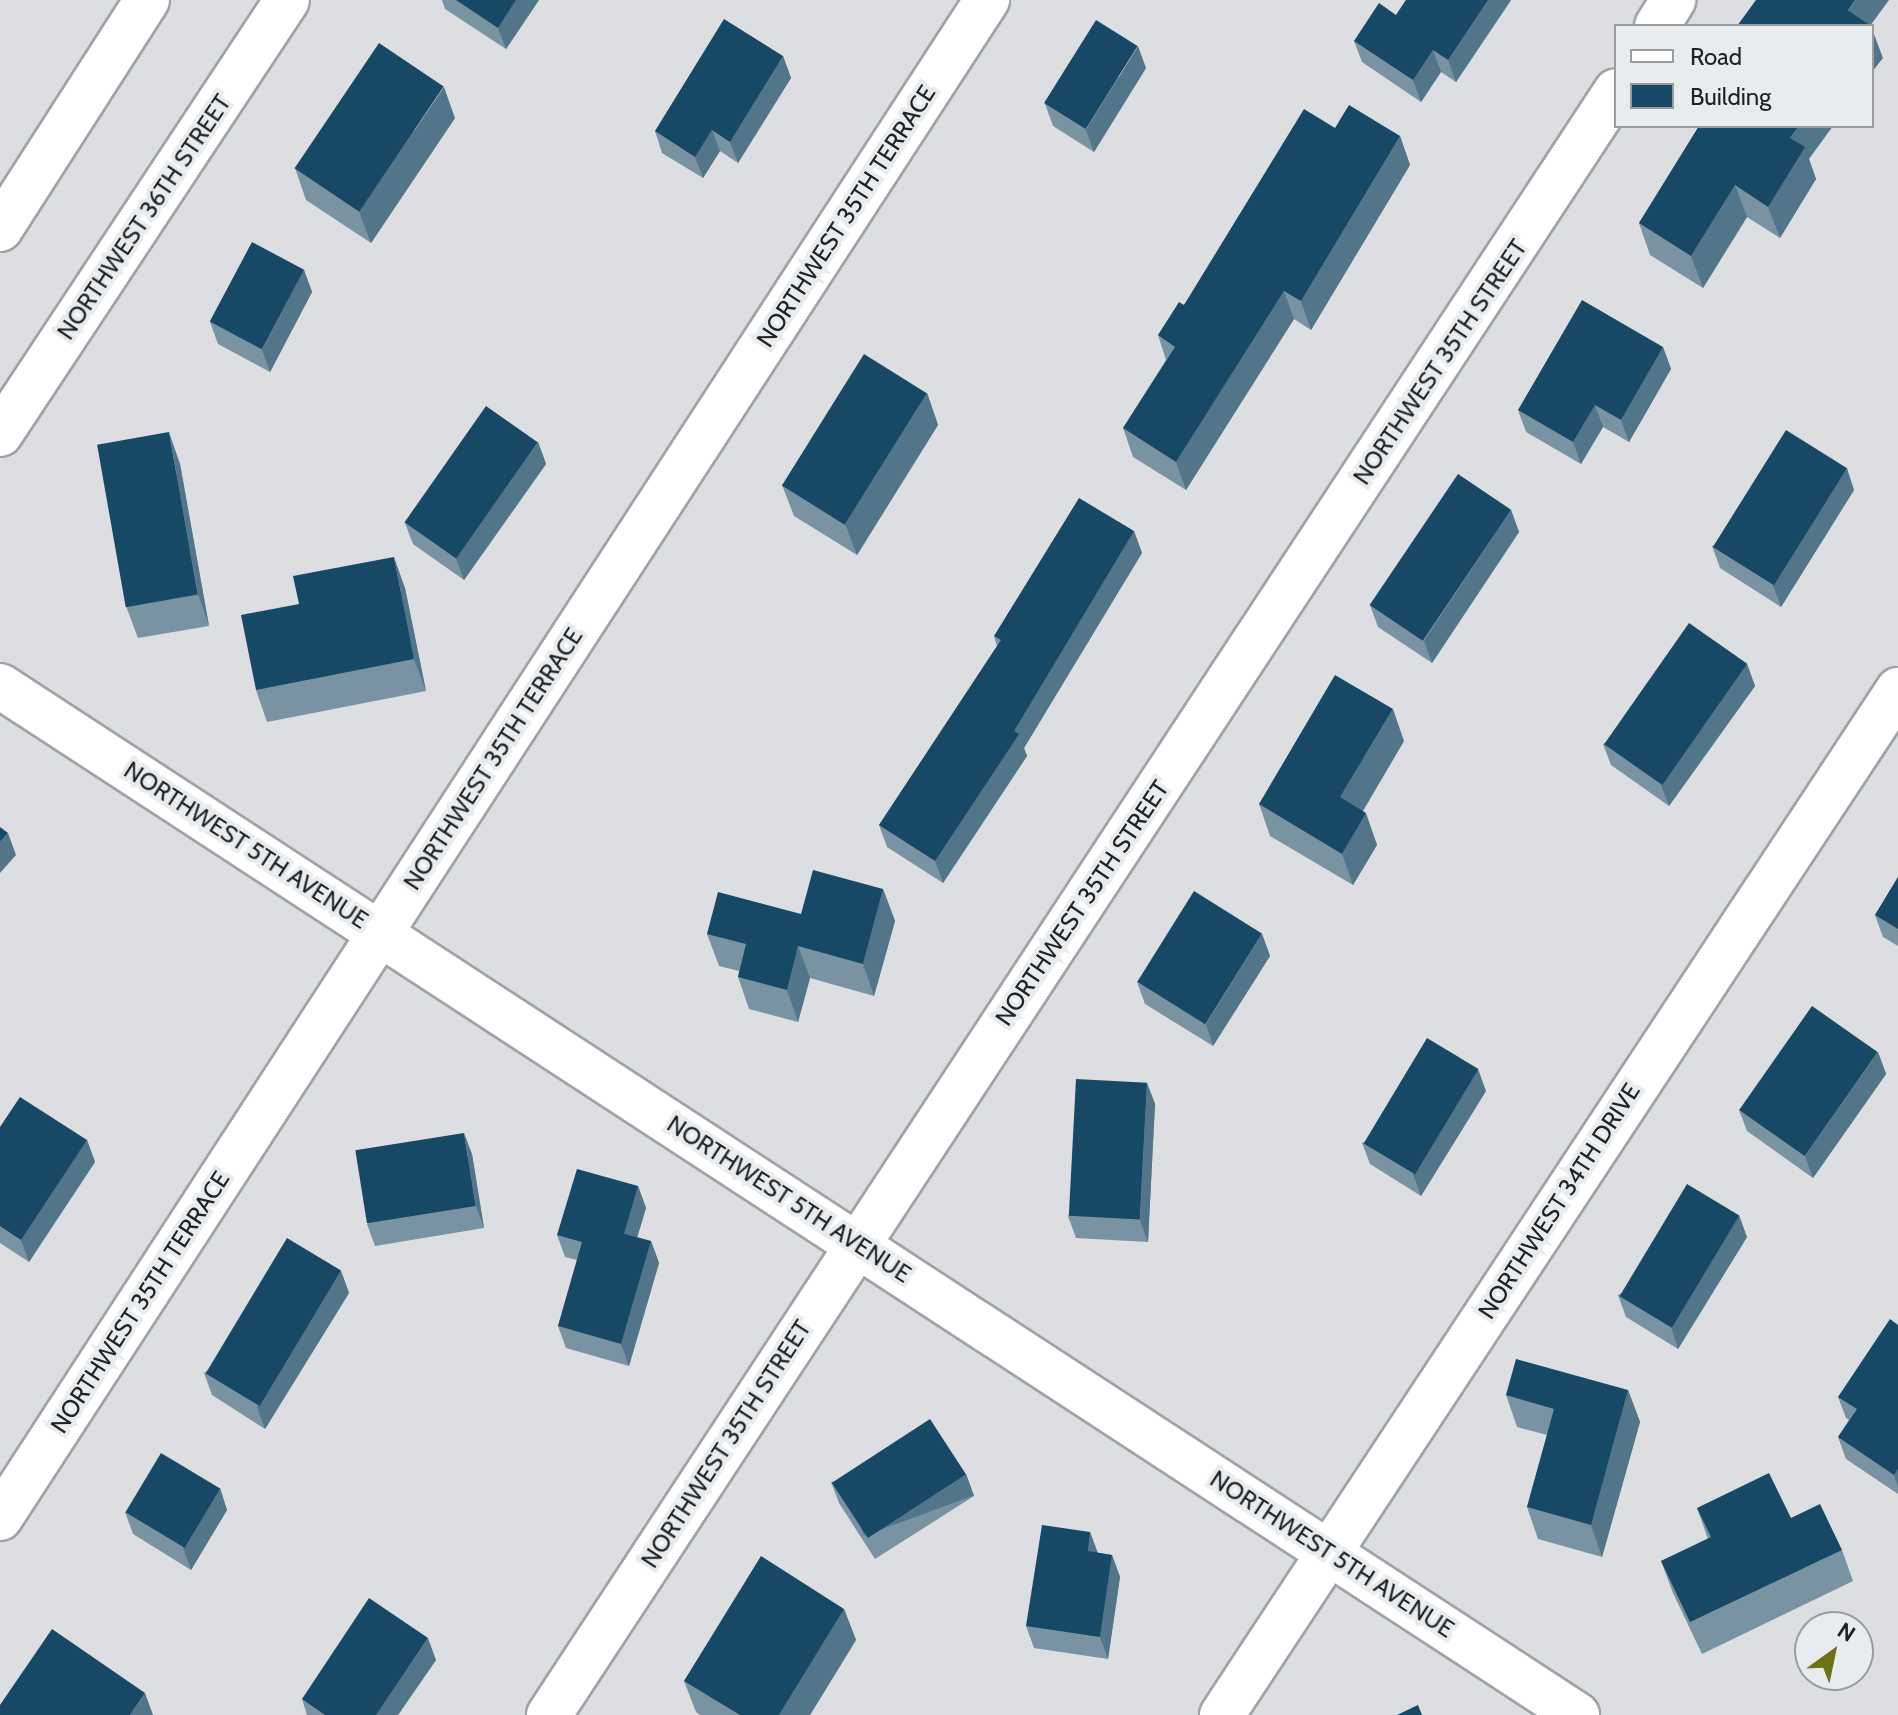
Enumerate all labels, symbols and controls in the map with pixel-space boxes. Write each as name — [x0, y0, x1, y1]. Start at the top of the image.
legend — [1614, 24, 1874, 128]
text: Road — [1690, 42, 1742, 71]
street label: NORTHWEST 35TH TERRACE — [751, 80, 941, 352]
text: Building — [1690, 82, 1771, 111]
street label: NORTHWEST 36TH STREET — [51, 89, 237, 345]
street label: NORTHWEST 35TH STREET — [1347, 234, 1533, 490]
street label: NORTHWEST 35TH TERRACE — [398, 623, 588, 895]
street label: NORTHWEST 5TH AVENUE — [119, 755, 373, 935]
street label: NORTHWEST 35TH STREET — [989, 775, 1175, 1031]
street label: NORTHWEST 34TH DRIVE — [1472, 1078, 1646, 1324]
street label: NORTHWEST 5TH AVENUE — [662, 1109, 916, 1289]
street label: NORTHWEST 35TH TERRACE — [45, 1166, 235, 1438]
street label: NORTHWEST 35TH STREET — [635, 1315, 817, 1573]
street label: NORTHWEST 5TH AVENUE — [1205, 1464, 1459, 1644]
north arrow — [1794, 1611, 1874, 1691]
text: N — [1832, 1617, 1860, 1648]

